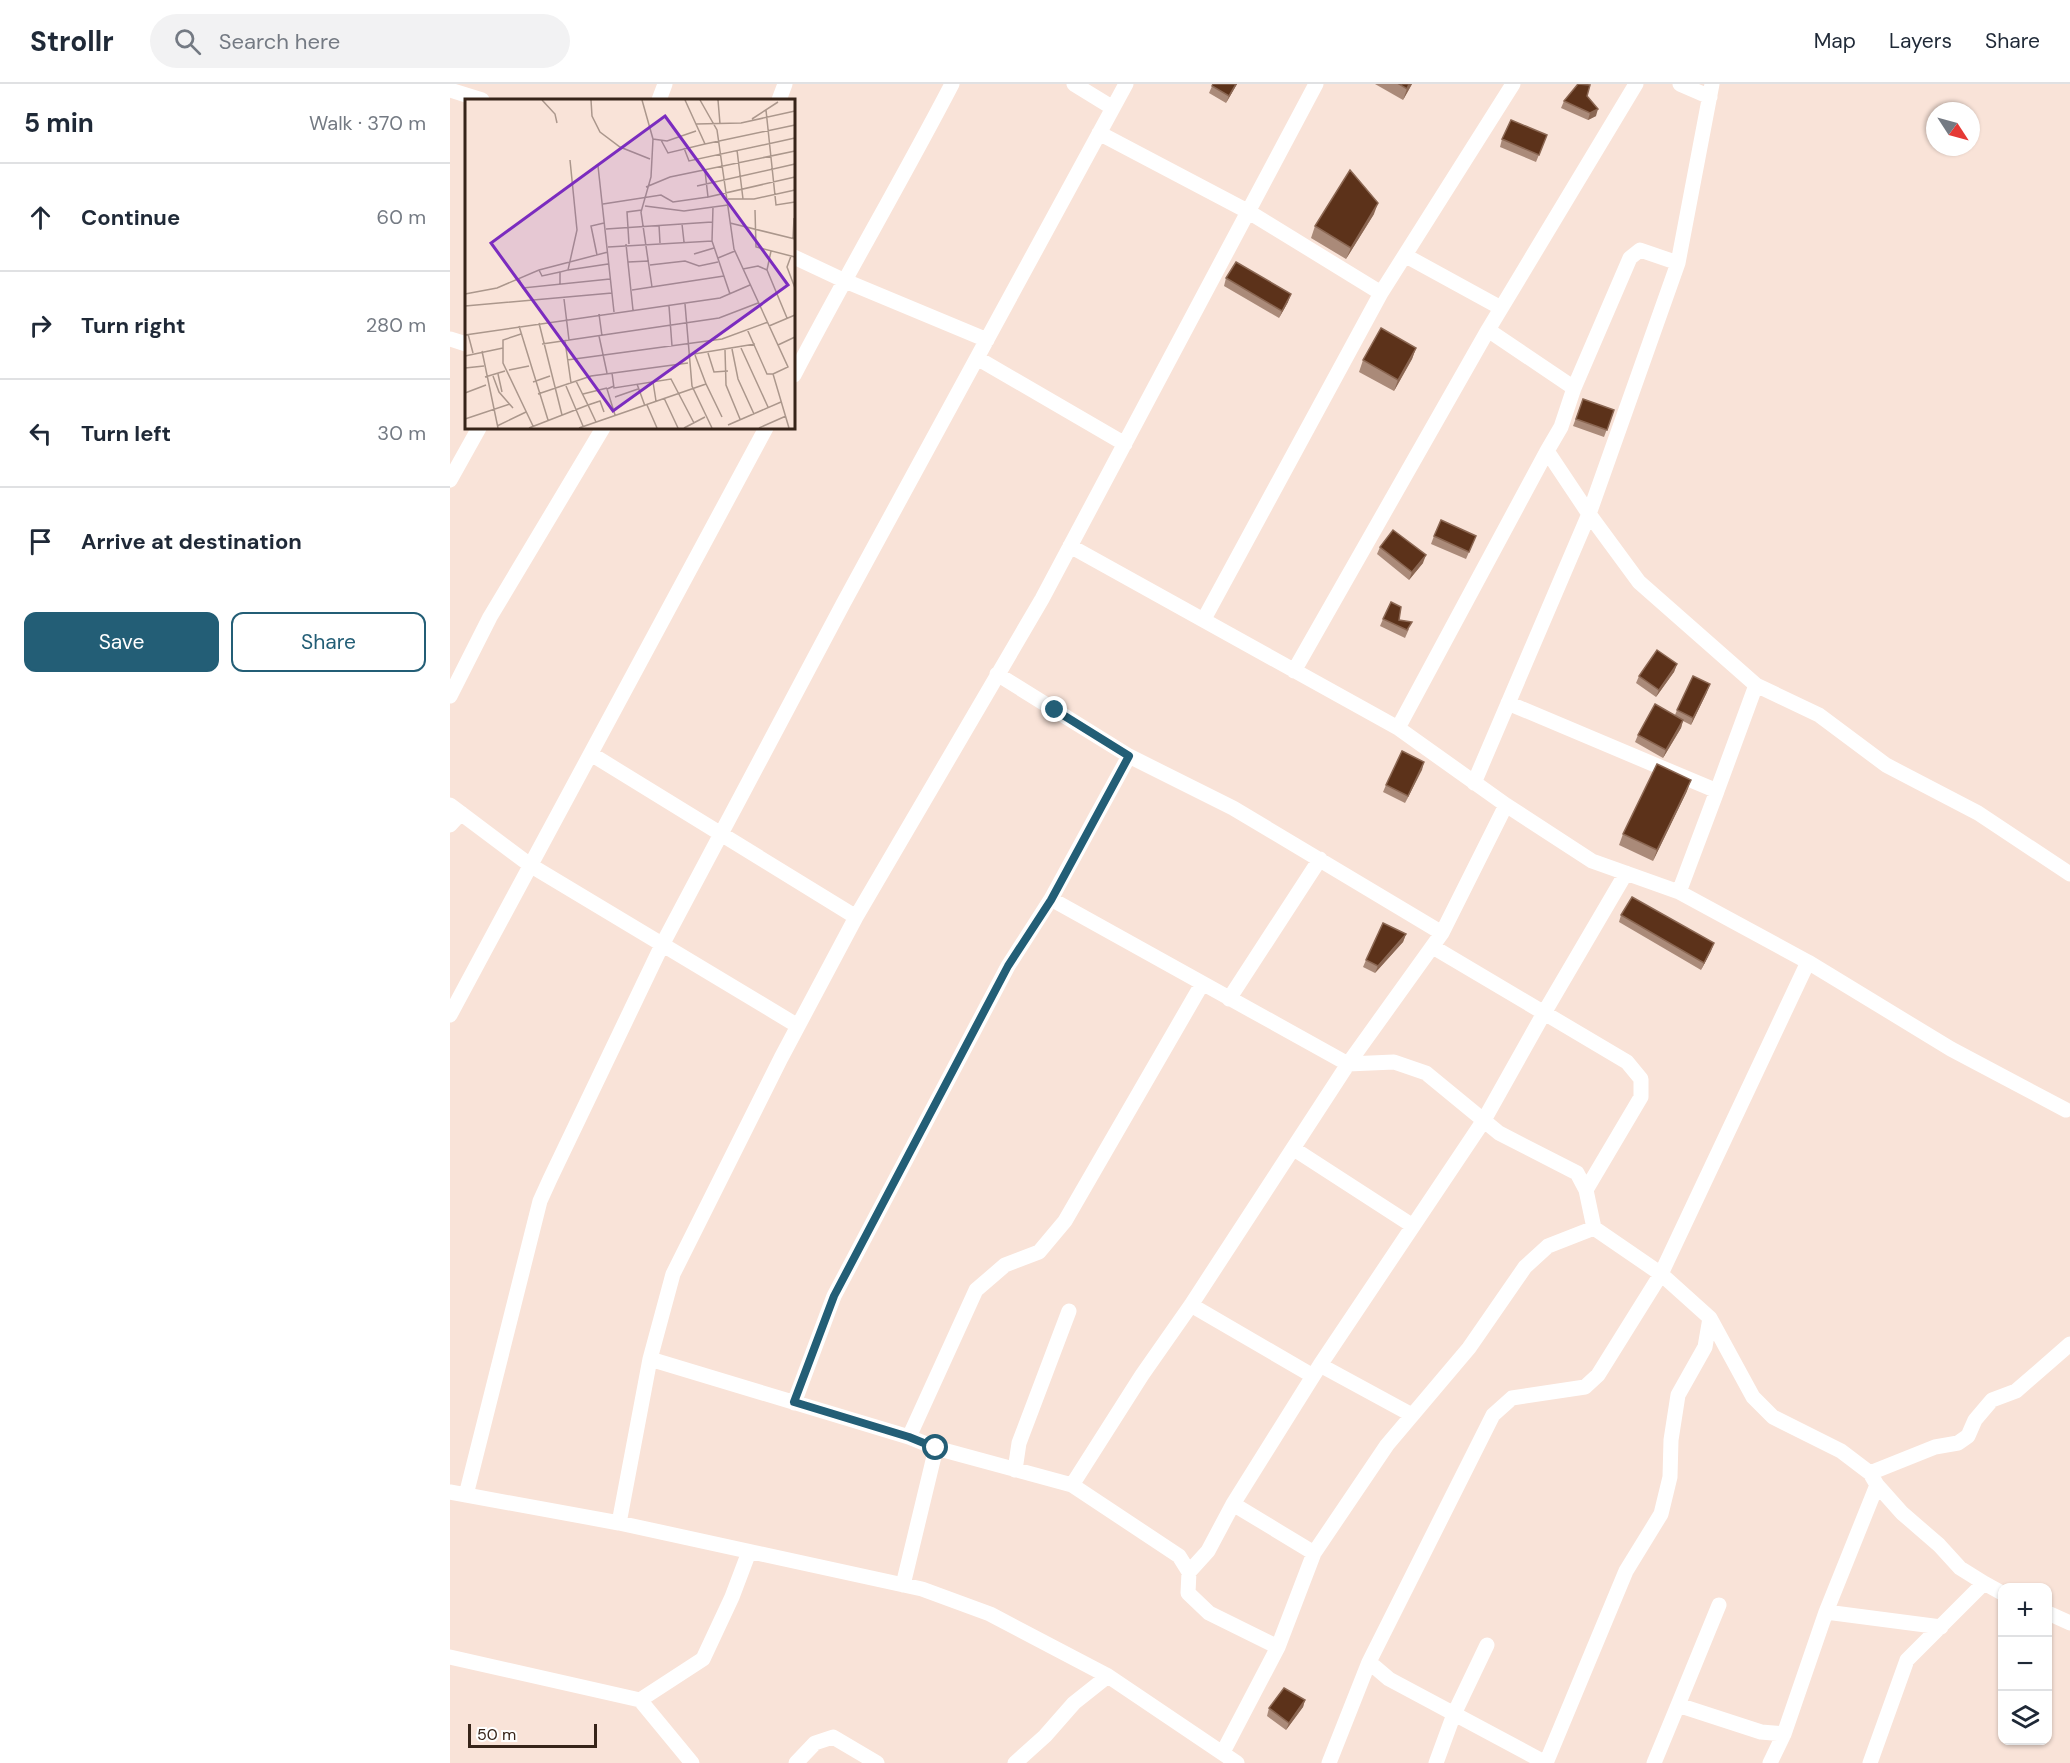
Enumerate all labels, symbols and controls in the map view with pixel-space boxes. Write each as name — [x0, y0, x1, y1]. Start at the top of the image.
search box — [150, 14, 570, 68]
text: Strollr — [30, 23, 114, 60]
icon: search — [171, 25, 204, 58]
text: Search here — [219, 27, 340, 56]
text: Map — [1814, 27, 1856, 55]
text: Layers — [1889, 27, 1952, 55]
text: Share — [1985, 27, 2040, 55]
inset map — [465, 99, 795, 429]
north arrow — [1926, 102, 1980, 156]
text: 5 min — [24, 106, 94, 140]
text: Walk · 370 m — [309, 110, 426, 136]
icon: ahead — [24, 201, 57, 234]
text: Continue — [81, 203, 180, 232]
text: 60 m — [377, 204, 426, 230]
icon: right — [24, 309, 57, 342]
text: Turn right — [81, 311, 186, 340]
text: 280 m — [366, 312, 426, 338]
icon: left — [24, 417, 57, 450]
text: Turn left — [81, 419, 171, 448]
text: 30 m — [377, 420, 426, 446]
icon: arrive — [24, 525, 57, 558]
text: Arrive at destination — [81, 527, 302, 556]
button: Save — [24, 612, 219, 672]
button: Share — [231, 612, 426, 672]
route end — [1041, 696, 1067, 722]
route start — [922, 1434, 948, 1460]
map controls — [1998, 1583, 2052, 1745]
button: + — [1998, 1583, 2052, 1637]
button: − — [1998, 1637, 2052, 1691]
button: layers — [1998, 1691, 2052, 1745]
scale bar — [468, 1721, 597, 1748]
text: 50 m — [477, 1724, 516, 1745]

